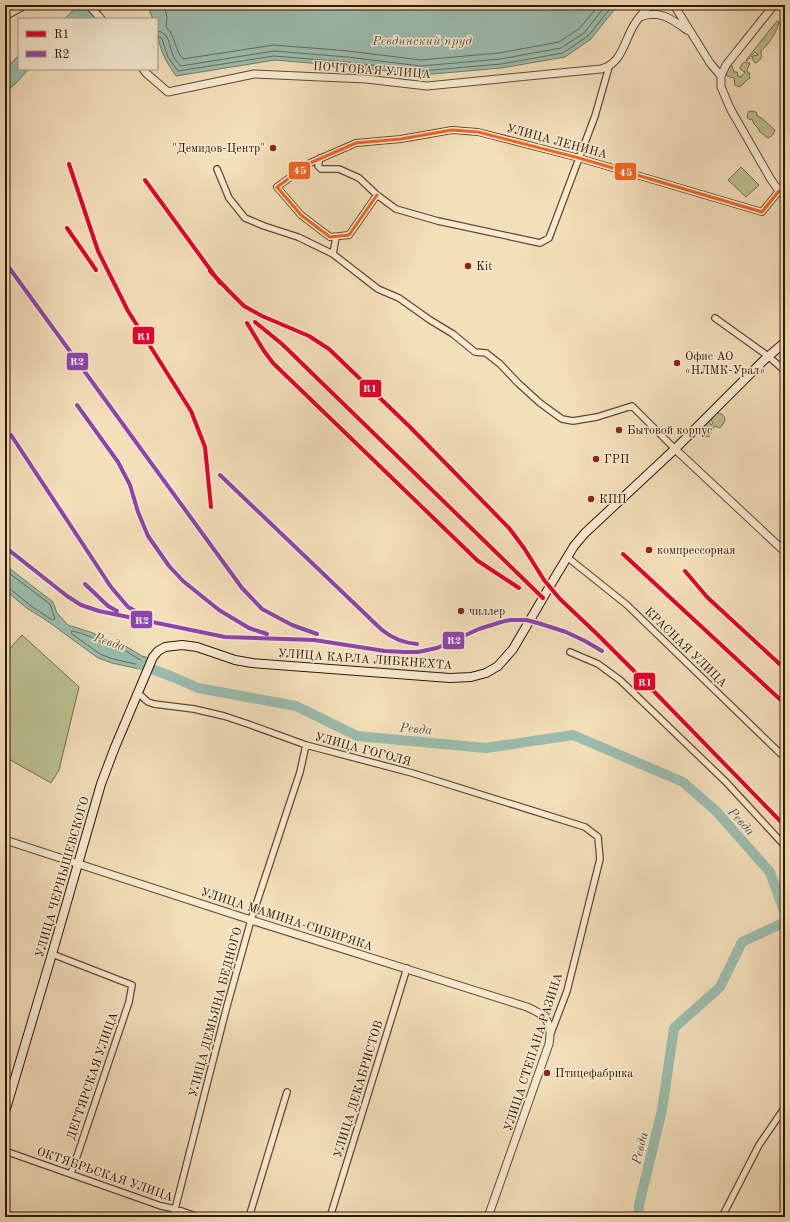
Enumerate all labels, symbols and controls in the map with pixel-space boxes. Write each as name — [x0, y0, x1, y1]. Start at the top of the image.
legend — [18, 18, 158, 70]
text: R1 — [54, 29, 70, 41]
water label: Ревдинский пруд — [371, 35, 472, 48]
text: R2 — [54, 49, 70, 61]
street label: ПОЧТОВАЯ УЛИЦА — [312, 61, 431, 81]
street label: УЛИЦА ЛЕНИНА — [505, 123, 608, 161]
place label: "Демидов-Центр" — [172, 143, 265, 155]
marker: "Демидов-Центр" — [268, 143, 278, 153]
line badge: 45 — [288, 161, 311, 180]
line badge: 45 — [614, 162, 637, 181]
text: 45 — [294, 166, 306, 177]
text: 45 — [620, 168, 632, 179]
marker: Kit — [463, 261, 473, 271]
place label: Kit — [476, 261, 493, 273]
line badge: R1 — [132, 326, 155, 345]
text: R1 — [137, 332, 151, 343]
place label: Офис АО «НЛМК-Урал» — [685, 351, 765, 377]
line badge: R2 — [66, 352, 89, 371]
text: R2 — [70, 357, 84, 368]
marker: Офис АО «НЛМК-Урал» — [672, 358, 682, 368]
line badge: R1 — [359, 379, 382, 398]
text: R1 — [363, 384, 377, 395]
marker: Бытовой корпус — [614, 425, 624, 435]
place label: Бытовой корпус — [627, 425, 712, 437]
marker: ГРП — [591, 454, 601, 464]
place label: ГРП — [604, 454, 629, 466]
marker: КПП — [586, 494, 596, 504]
place label: КПП — [599, 494, 627, 506]
marker: компрессорная — [644, 545, 654, 555]
place label: компрессорная — [657, 545, 736, 557]
street label: КРАСНАЯ УЛИЦА — [642, 605, 729, 690]
marker: чиллер — [456, 606, 466, 616]
place label: чиллер — [469, 606, 505, 618]
line badge: R2 — [130, 610, 153, 629]
text: R2 — [135, 616, 149, 627]
water label: Ревда — [91, 631, 127, 654]
line badge: R2 — [442, 631, 465, 650]
text: R2 — [447, 636, 461, 647]
street label: УЛИЦА КАРЛА ЛИБКНЕХТА — [277, 648, 453, 672]
line badge: R1 — [633, 672, 656, 691]
text: R1 — [638, 678, 652, 689]
water label: Ревда — [398, 722, 433, 737]
street label: УЛИЦА ГОГОЛЯ — [313, 731, 412, 769]
street label: УЛИЦА ЧЕРНЫШЕВСКОГО — [34, 796, 92, 959]
water label: Ревда — [724, 805, 757, 839]
street label: УЛИЦА МАМИНА-СИБИРЯКА — [199, 886, 374, 954]
street label: УЛИЦА ДЕМЬЯНА БЕДНОГО — [187, 926, 244, 1098]
street label: УЛИЦА СТЕПАНА РАЗИНА — [503, 972, 565, 1133]
street label: ДЕГТЯРСКАЯ УЛИЦА — [65, 1011, 120, 1142]
street label: УЛИЦА ДЕКАБРИСТОВ — [332, 1019, 386, 1159]
marker: Птицефабрика — [542, 1068, 552, 1078]
place label: Птицефабрика — [555, 1068, 633, 1080]
water label: Ревда — [630, 1131, 651, 1167]
street label: ОКТЯБРЬСКАЯ УЛИЦА — [35, 1146, 174, 1204]

